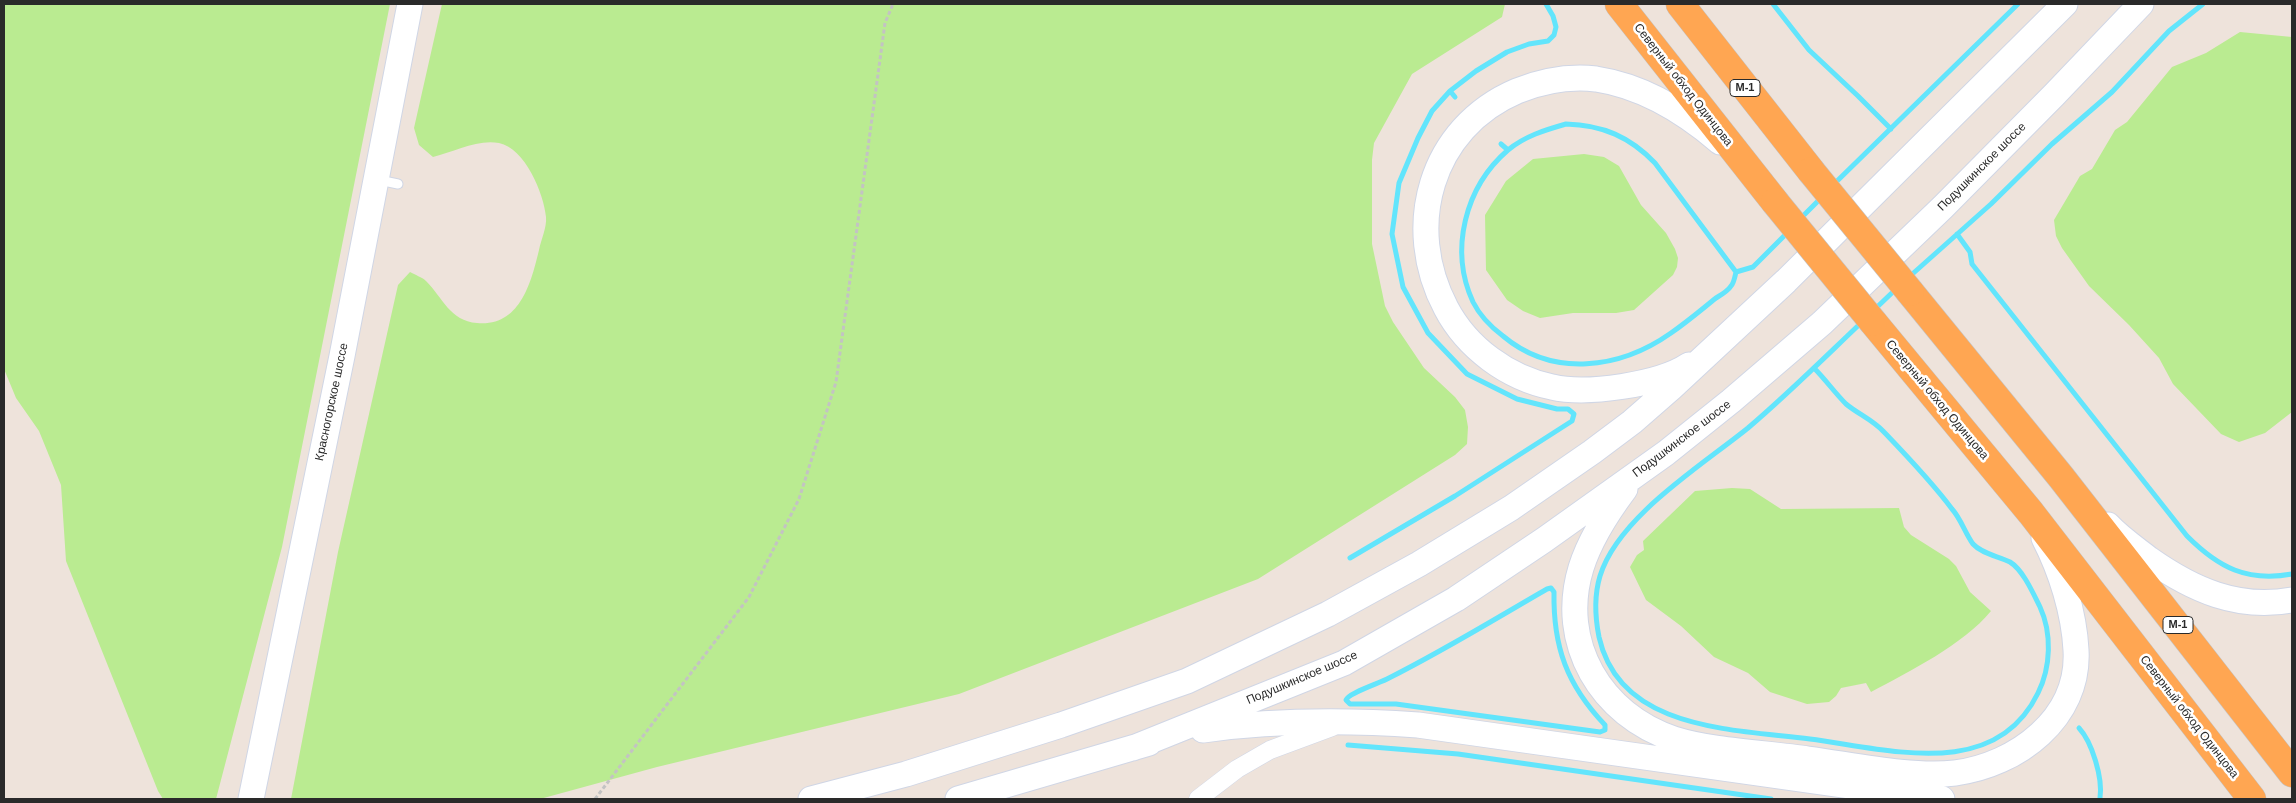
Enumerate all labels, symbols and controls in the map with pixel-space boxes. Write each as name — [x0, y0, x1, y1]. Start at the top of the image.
street label: Северный обход Одинцова — [1631, 21, 1735, 149]
road number: М-1 — [1730, 80, 1760, 96]
street label: Подушкинское шоссе — [1935, 120, 2029, 214]
street label: Северный обход Одинцова — [1883, 337, 1991, 463]
street label: Красногорское шоссе — [312, 342, 352, 462]
street label: Подушкинское шоссе — [1630, 397, 1734, 481]
road number: М-1 — [2163, 616, 2193, 634]
street label: Подушкинское шоссе — [1244, 648, 1360, 708]
street label: Северный обход Одинцова — [2137, 653, 2241, 781]

